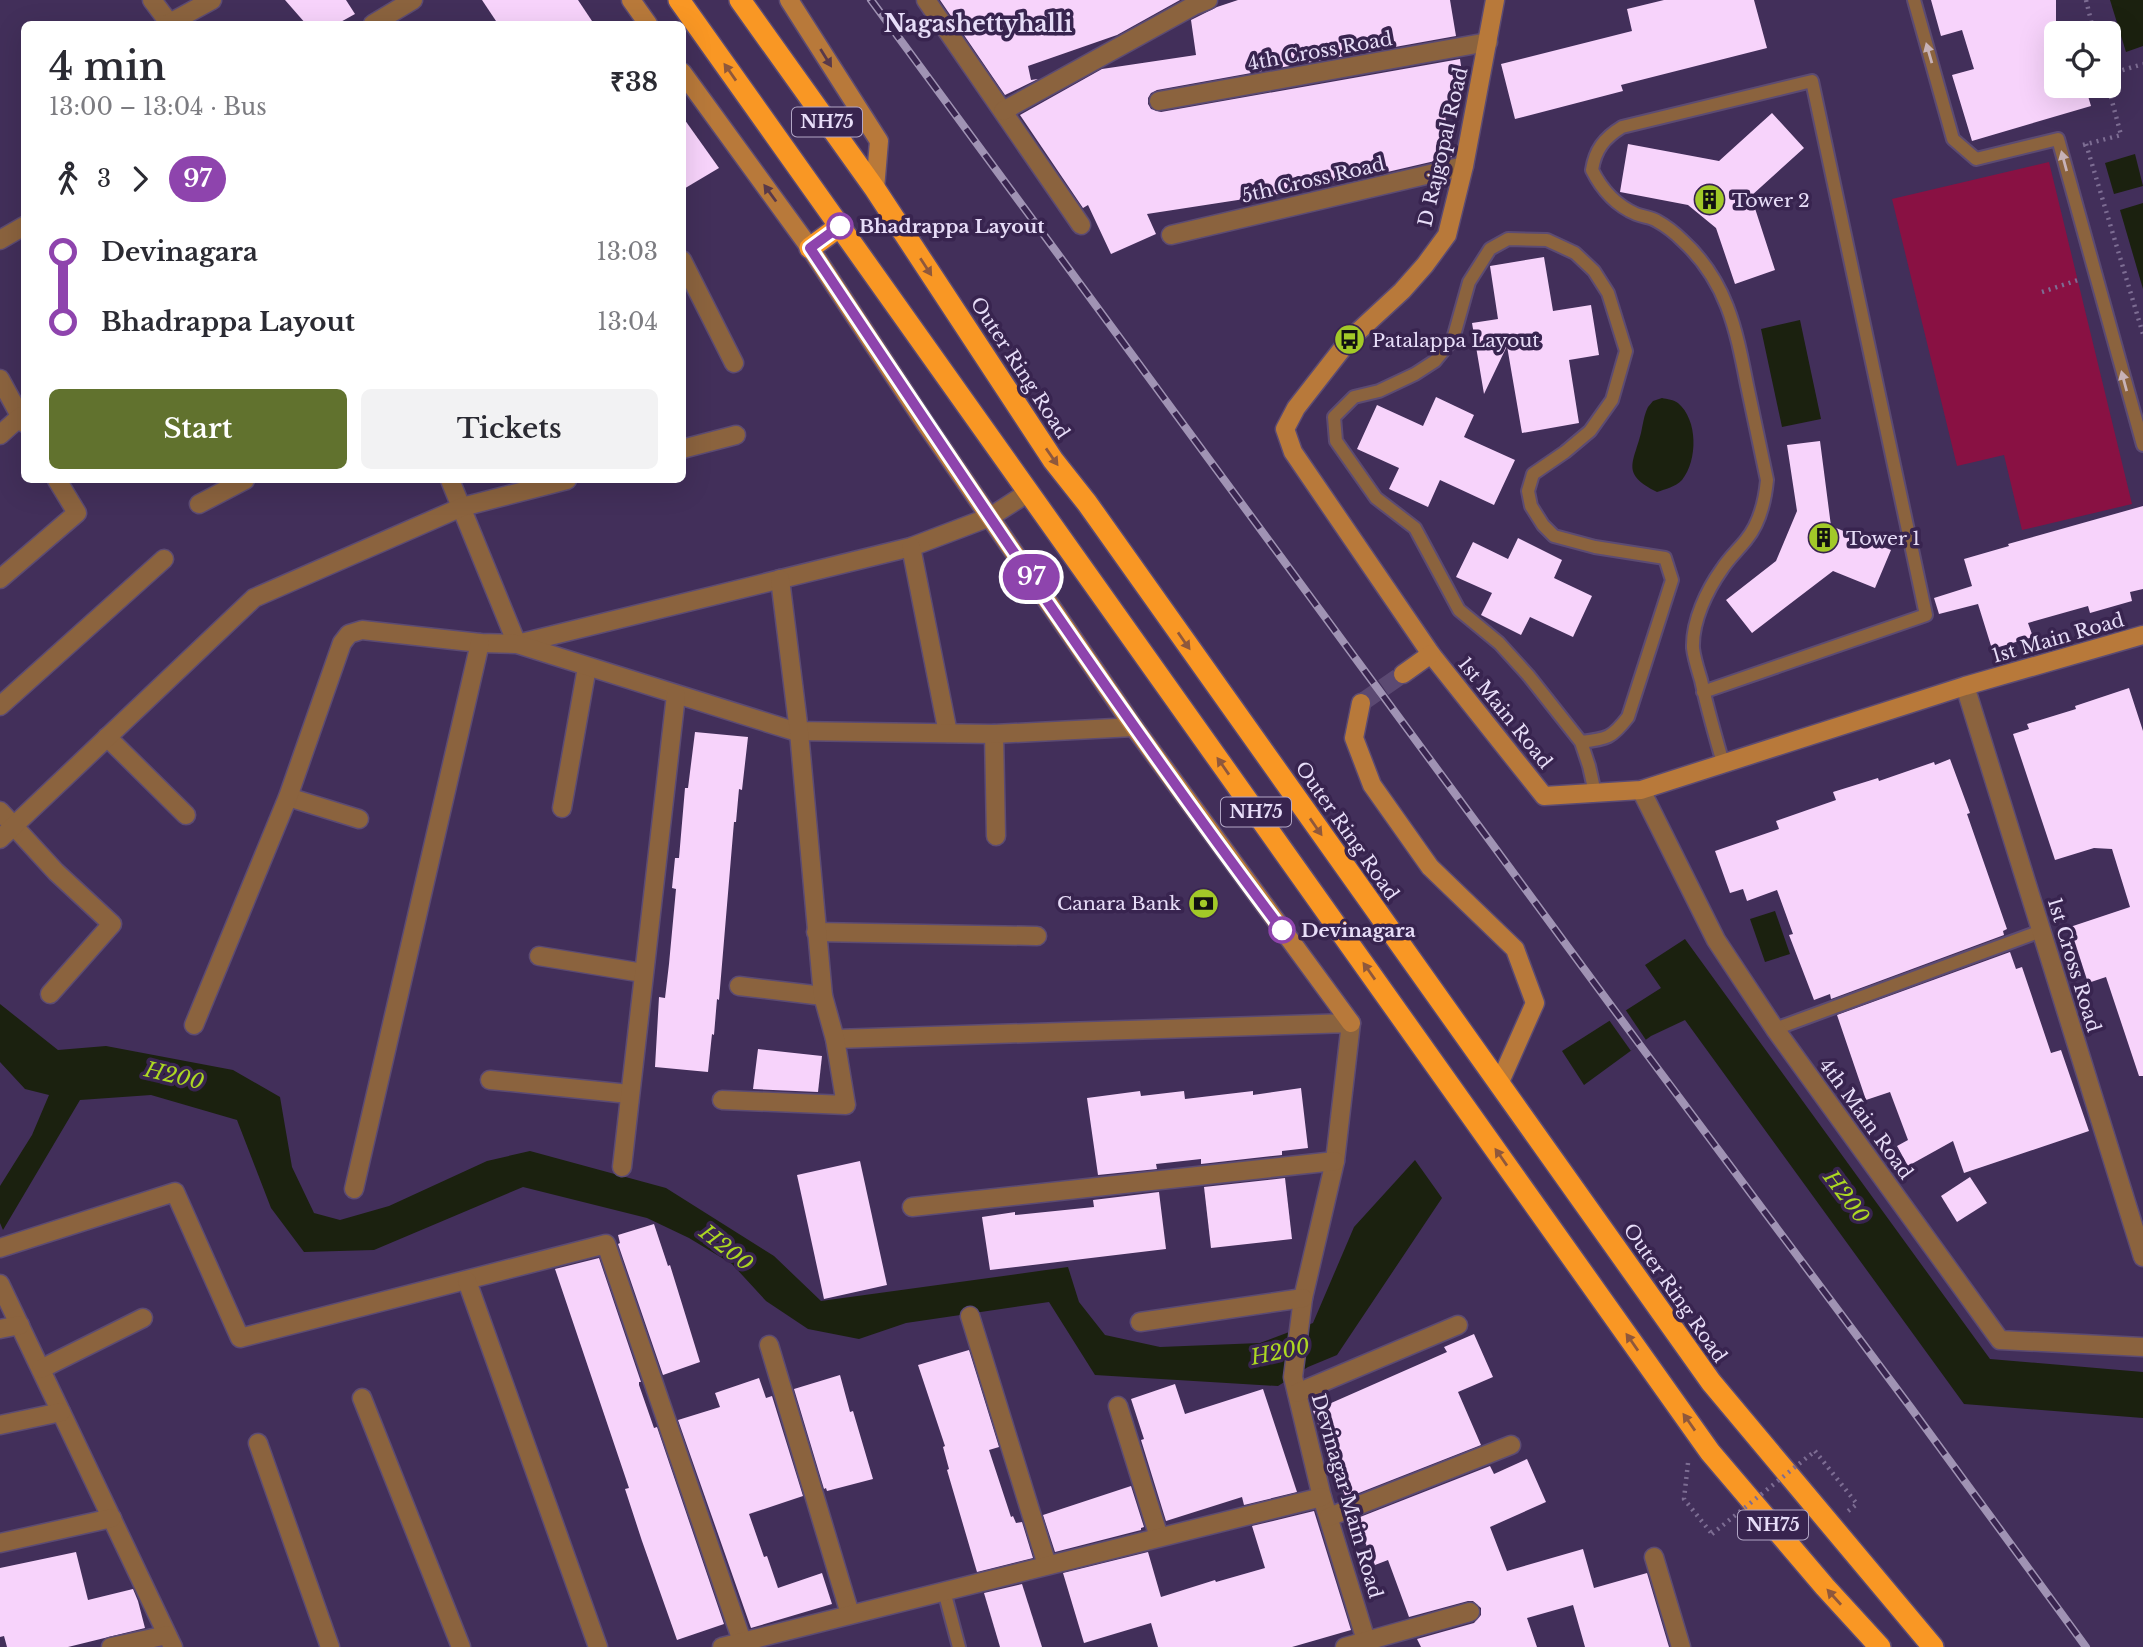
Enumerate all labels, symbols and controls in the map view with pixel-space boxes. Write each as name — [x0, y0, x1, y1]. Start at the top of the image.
district label: Nagashettyhalli — [884, 10, 1072, 38]
map controls — [2044, 21, 2121, 98]
button: locate — [2044, 21, 2121, 98]
street label: 4th Cross Road — [1246, 27, 1394, 75]
one-way arrow — [1923, 42, 1934, 64]
text: 4 min — [49, 43, 166, 90]
one-way arrow — [819, 48, 832, 67]
one-way arrow — [723, 63, 737, 81]
street label: D Rajgopal Road — [1413, 65, 1473, 229]
text: ₹38 — [610, 66, 658, 98]
text: 13:00 – 13:04 · Bus — [49, 93, 267, 121]
road number: NH75 — [792, 107, 862, 136]
one-way arrow — [2059, 150, 2069, 171]
street label: 5th Cross Road — [1239, 152, 1387, 208]
icon: walk — [49, 160, 87, 198]
icon: forward — [121, 160, 159, 198]
text: 97 — [183, 164, 212, 193]
text: 3 — [97, 165, 111, 193]
building icon: Tower 2 — [1692, 183, 1726, 217]
one-way arrow — [763, 184, 777, 202]
place label: Tower 2 — [1732, 189, 1810, 212]
marker: Bhadrappa Layout — [827, 213, 853, 239]
place label: Bhadrappa Layout — [859, 215, 1045, 238]
text: Devinagara — [101, 236, 258, 268]
text: 13:03 — [596, 238, 658, 266]
one-way arrow — [919, 258, 933, 276]
street label: Outer Ring Road — [966, 293, 1075, 443]
text: Bhadrappa Layout — [101, 306, 355, 338]
text: 13:04 — [597, 308, 658, 336]
bus stop icon: Patalappa Layout — [1332, 323, 1366, 357]
place label: Patalappa Layout — [1372, 329, 1540, 352]
one-way arrow — [2119, 370, 2129, 391]
button: Start — [49, 389, 347, 469]
button: Tickets — [361, 389, 658, 469]
one-way arrow — [1045, 448, 1059, 466]
building icon: Tower 1 — [1806, 521, 1840, 555]
place label: Tower 1 — [1846, 527, 1920, 550]
line badge: 97 — [1000, 554, 1062, 600]
text: 97 — [1017, 562, 1045, 591]
street label: 1st Main Road — [1989, 608, 2127, 668]
one-way arrow — [1177, 632, 1191, 650]
street label: 1st Main Road — [1453, 653, 1557, 773]
one-way arrow — [1216, 757, 1230, 775]
street label: Outer Ring Road — [1290, 757, 1404, 905]
road number: NH75 — [1221, 798, 1291, 826]
one-way arrow — [1309, 818, 1323, 836]
bank icon: Canara Bank — [1187, 886, 1221, 920]
place label: Canara Bank — [1057, 892, 1181, 915]
street label: 1st Cross Road — [2043, 895, 2105, 1035]
marker: Devinagara — [1269, 917, 1295, 943]
place label: Devinagara — [1301, 919, 1416, 942]
one-way arrow — [1362, 962, 1376, 980]
street label: 4th Main Road — [1814, 1054, 1918, 1184]
water label: H200 — [141, 1056, 206, 1095]
one-way arrow — [1494, 1148, 1508, 1166]
water label: H200 — [1817, 1164, 1875, 1229]
water label: H200 — [694, 1219, 758, 1277]
street label: Outer Ring Road — [1618, 1219, 1732, 1367]
water label: H200 — [1247, 1333, 1312, 1371]
one-way arrow — [1625, 1333, 1639, 1351]
street label: Devinagar Main Road — [1307, 1391, 1387, 1601]
one-way arrow — [1682, 1413, 1696, 1431]
road number: NH75 — [1738, 1510, 1808, 1540]
one-way arrow — [1827, 1588, 1842, 1605]

